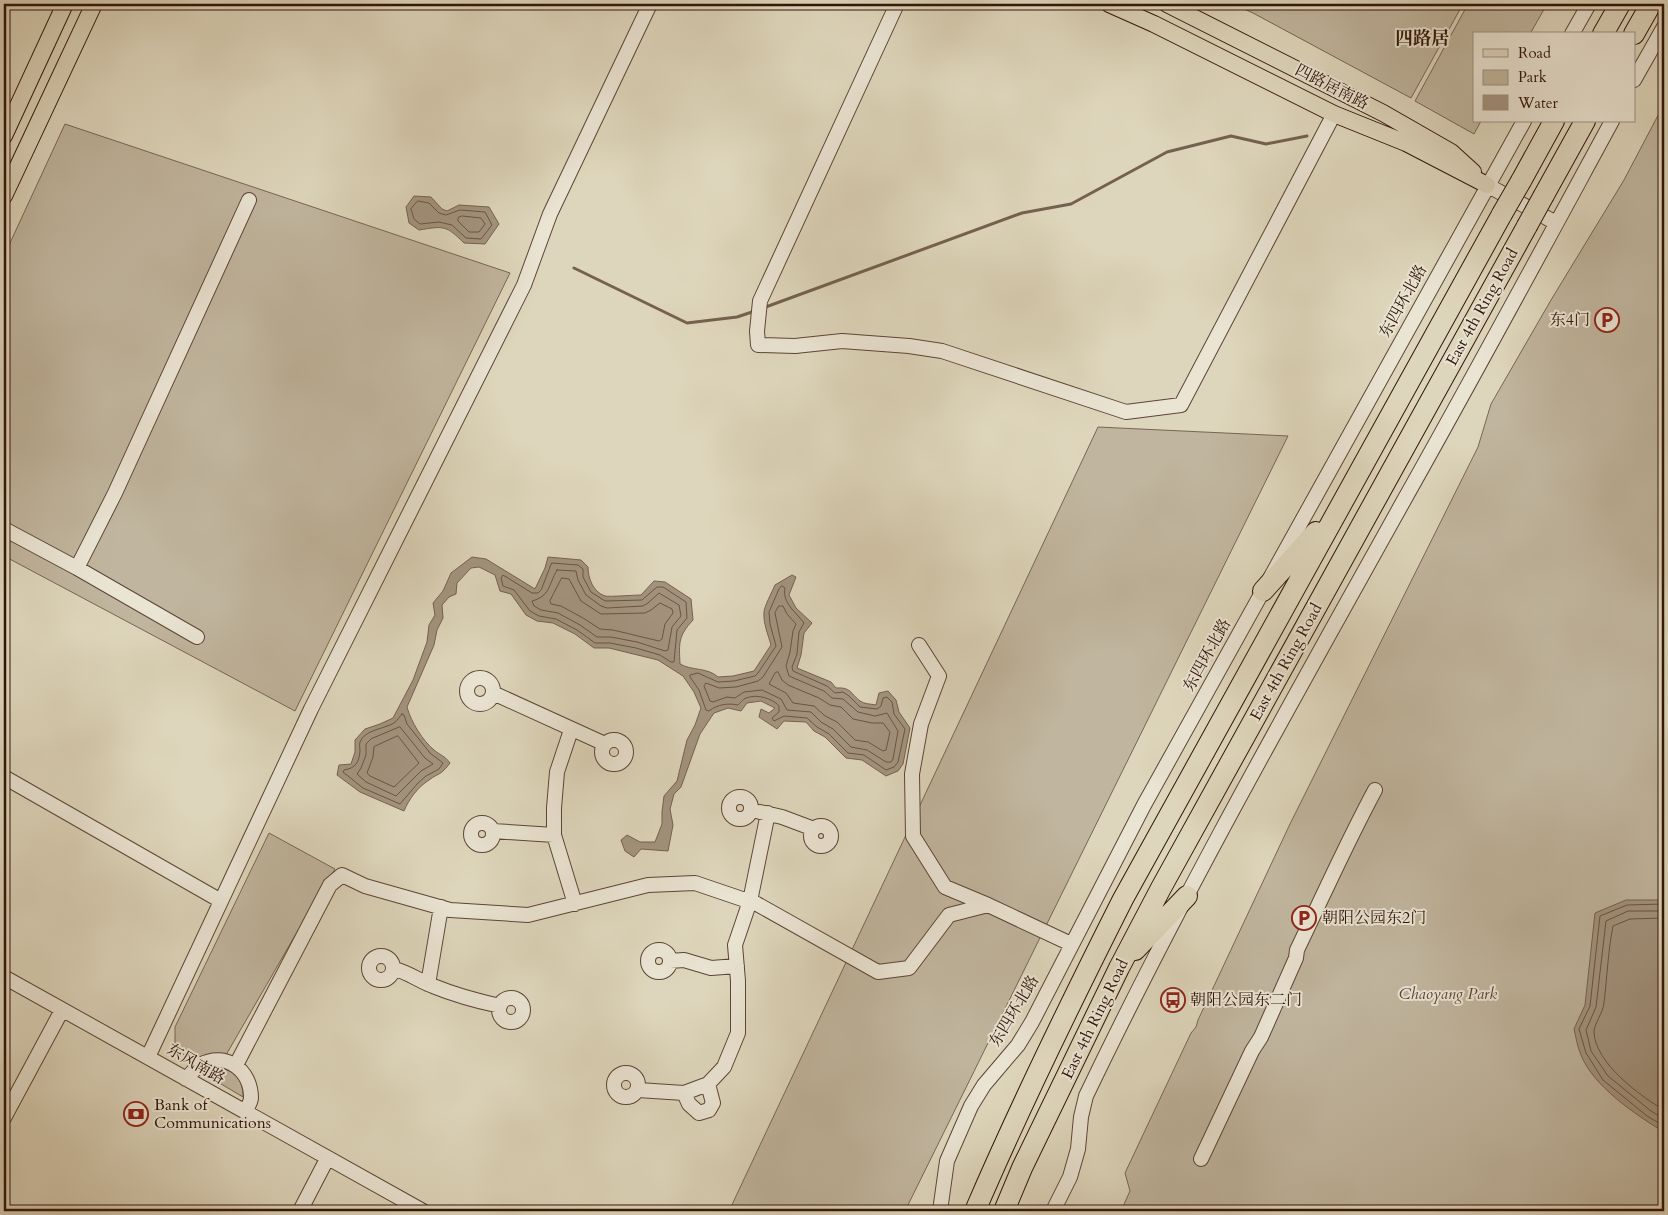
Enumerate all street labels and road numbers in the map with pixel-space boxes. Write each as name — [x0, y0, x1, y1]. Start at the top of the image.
street label: 四路居南路 — [1291, 59, 1373, 115]
street label: East 4th Ring Road — [1441, 244, 1524, 370]
street label: 东四环北路 — [1374, 261, 1432, 341]
street label: East 4th Ring Road — [1245, 599, 1328, 725]
street label: 东四环北路 — [1178, 615, 1236, 695]
street label: East 4th Ring Road — [1056, 955, 1134, 1083]
street label: 东四环北路 — [984, 971, 1044, 1051]
street label: 东风南路 — [163, 1038, 229, 1090]

